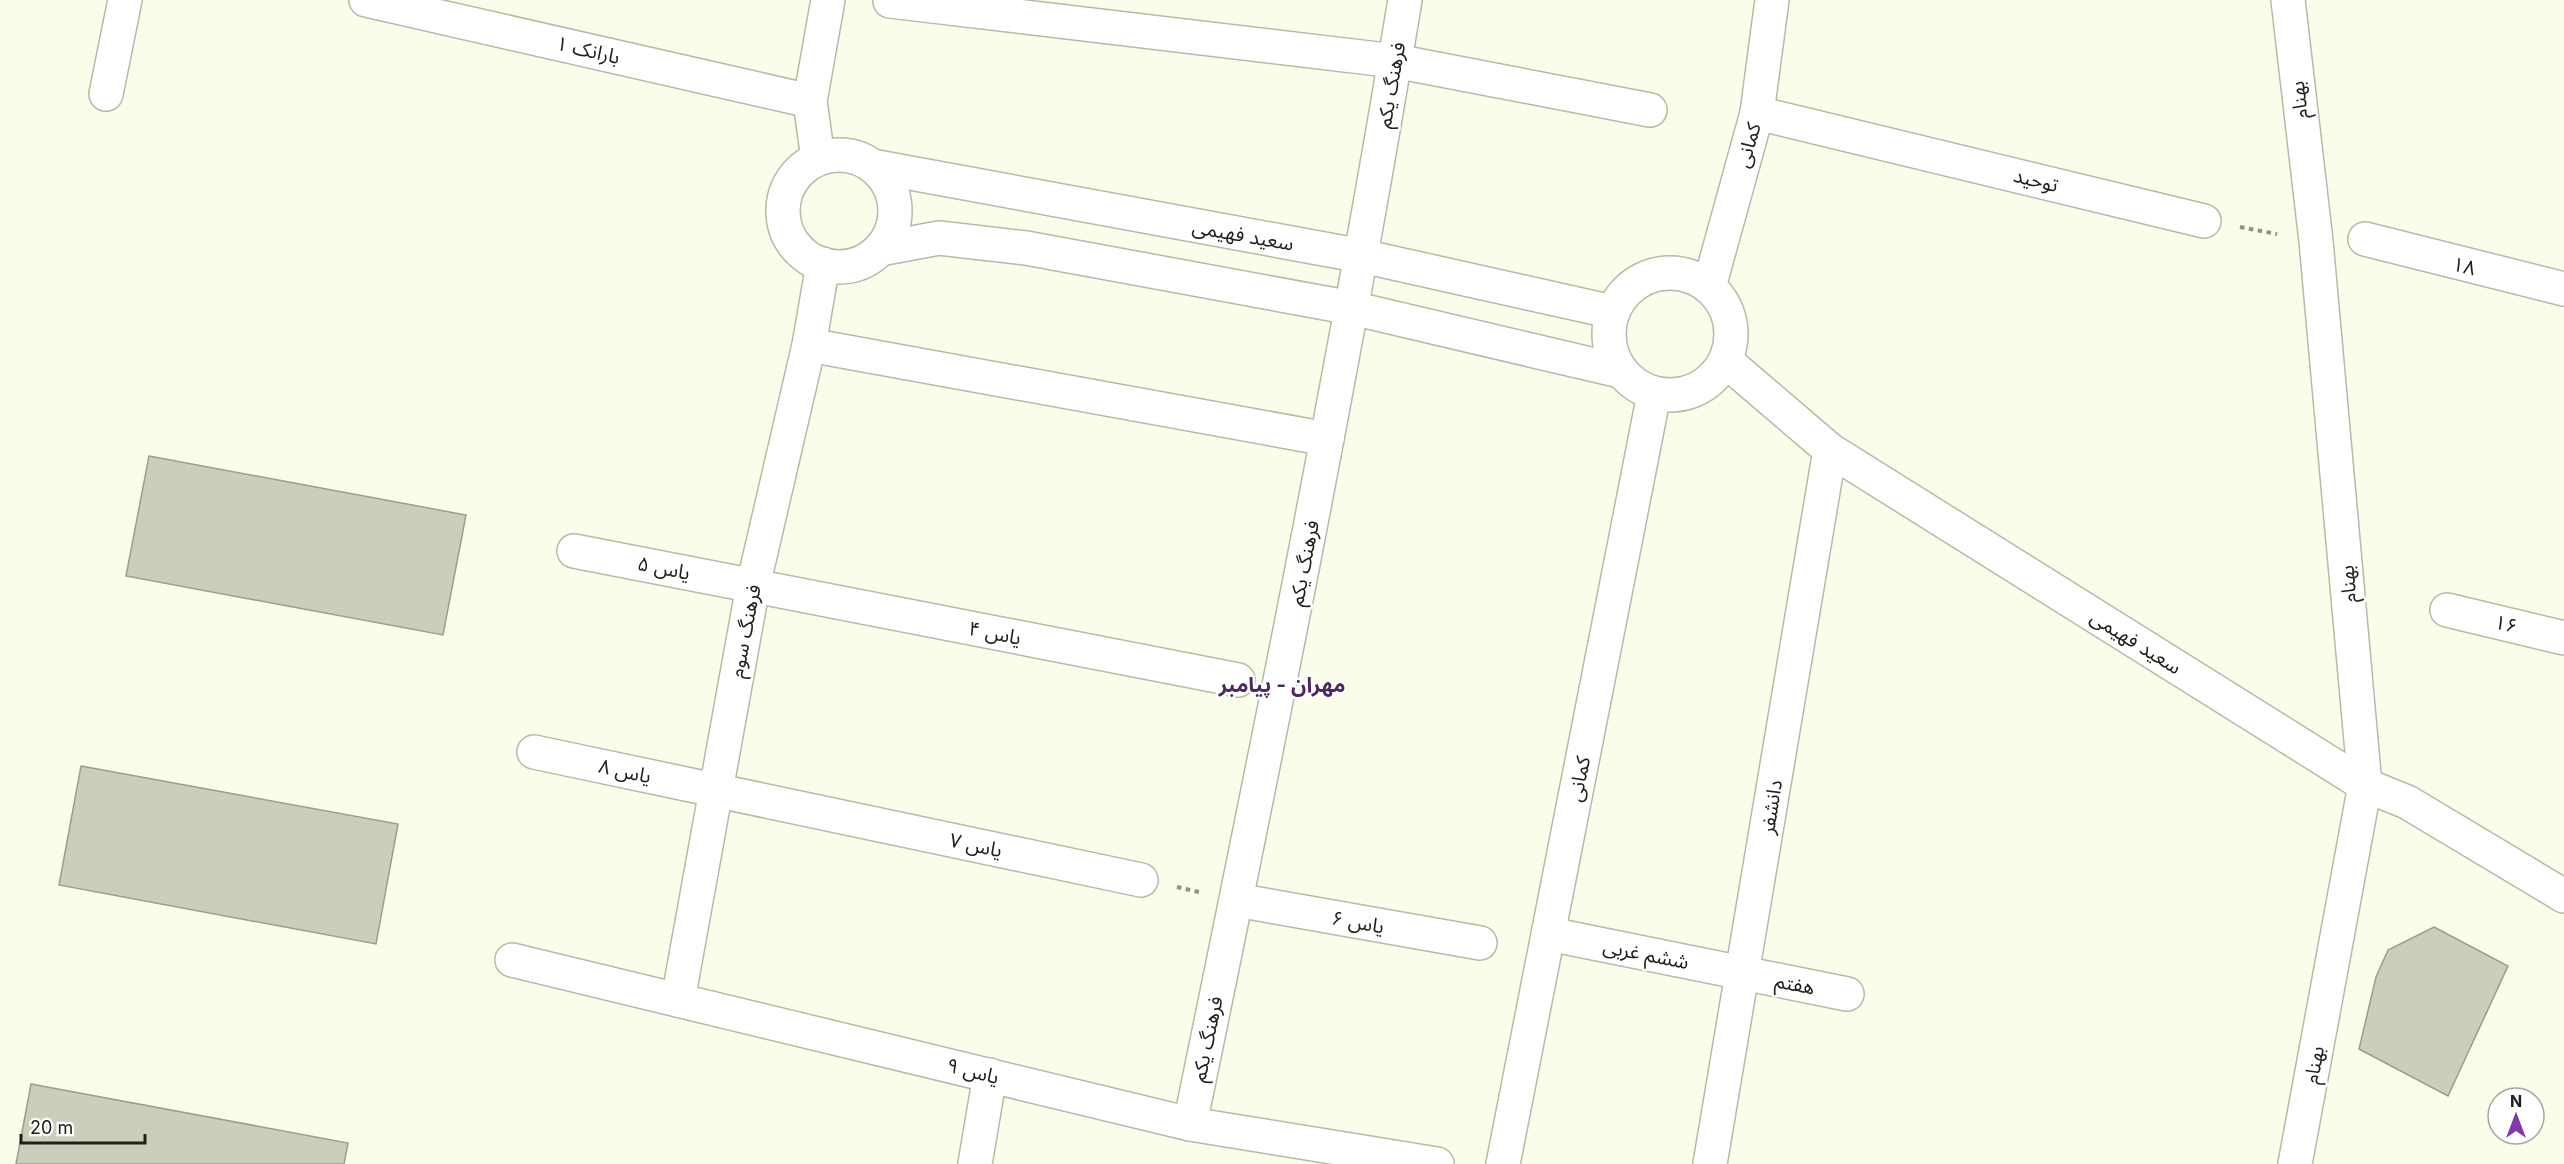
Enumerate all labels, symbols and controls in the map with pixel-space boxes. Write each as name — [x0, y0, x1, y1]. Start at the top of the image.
street label: بارانک ۱ — [554, 31, 622, 69]
street label: فرهنگ یکم — [1372, 40, 1413, 130]
street label: بهنام — [2285, 79, 2316, 120]
street label: کمانی — [1730, 119, 1766, 170]
street label: توحید — [2011, 163, 2061, 197]
street label: سعید فهیمی — [1190, 214, 1296, 256]
street label: ۱۸ — [2450, 252, 2478, 280]
street label: فرهنگ یکم — [1284, 518, 1327, 609]
street label: یاس ۵ — [636, 551, 692, 585]
street label: بهنام — [2334, 564, 2365, 604]
street label: فرهنگ سوم — [724, 582, 769, 680]
street label: سعید فهیمی — [2086, 605, 2186, 679]
street label: ۱۶ — [2492, 610, 2520, 638]
street label: یاس ۴ — [967, 616, 1023, 650]
district label: مهران - پیامبر — [1218, 672, 1345, 698]
street label: یاس ۸ — [597, 754, 653, 788]
street label: کمانی — [1563, 754, 1595, 804]
street label: دانشفر — [1755, 778, 1787, 837]
street label: یاس ۷ — [948, 828, 1004, 862]
street label: یاس ۶ — [1330, 906, 1386, 938]
street label: ششم غربی — [1600, 934, 1691, 977]
street label: هفتم — [1772, 968, 1817, 1003]
street label: فرهنگ یکم — [1186, 994, 1231, 1085]
street label: بهنام — [2299, 1044, 2332, 1086]
street label: یاس ۹ — [944, 1053, 1002, 1089]
north arrow — [2486, 1086, 2546, 1146]
text: N — [2510, 1091, 2522, 1111]
scale bar — [21, 1107, 146, 1145]
text: 20 m — [30, 1117, 73, 1138]

